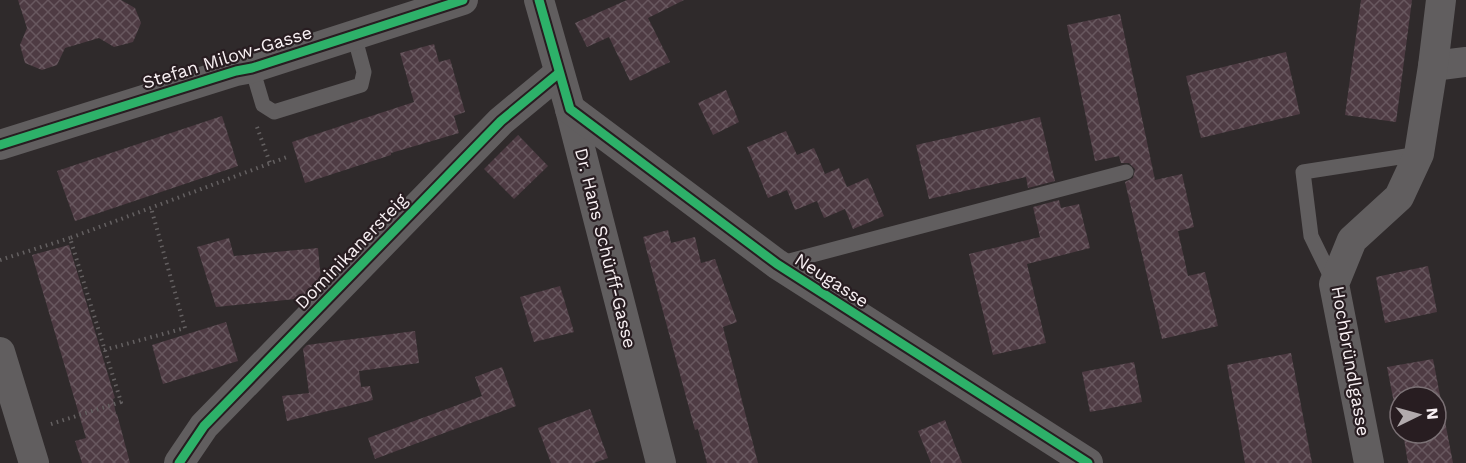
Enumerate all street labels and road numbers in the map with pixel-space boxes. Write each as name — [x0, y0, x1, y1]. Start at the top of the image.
street label: Stefan Milow-Gasse — [140, 21, 314, 93]
street label: Dr. Hans Schürff-Gasse — [571, 146, 641, 350]
street label: Dominikanersteig — [291, 189, 412, 313]
street label: Neugasse — [791, 248, 873, 312]
street label: Hochbründlgasse — [1327, 284, 1375, 438]

